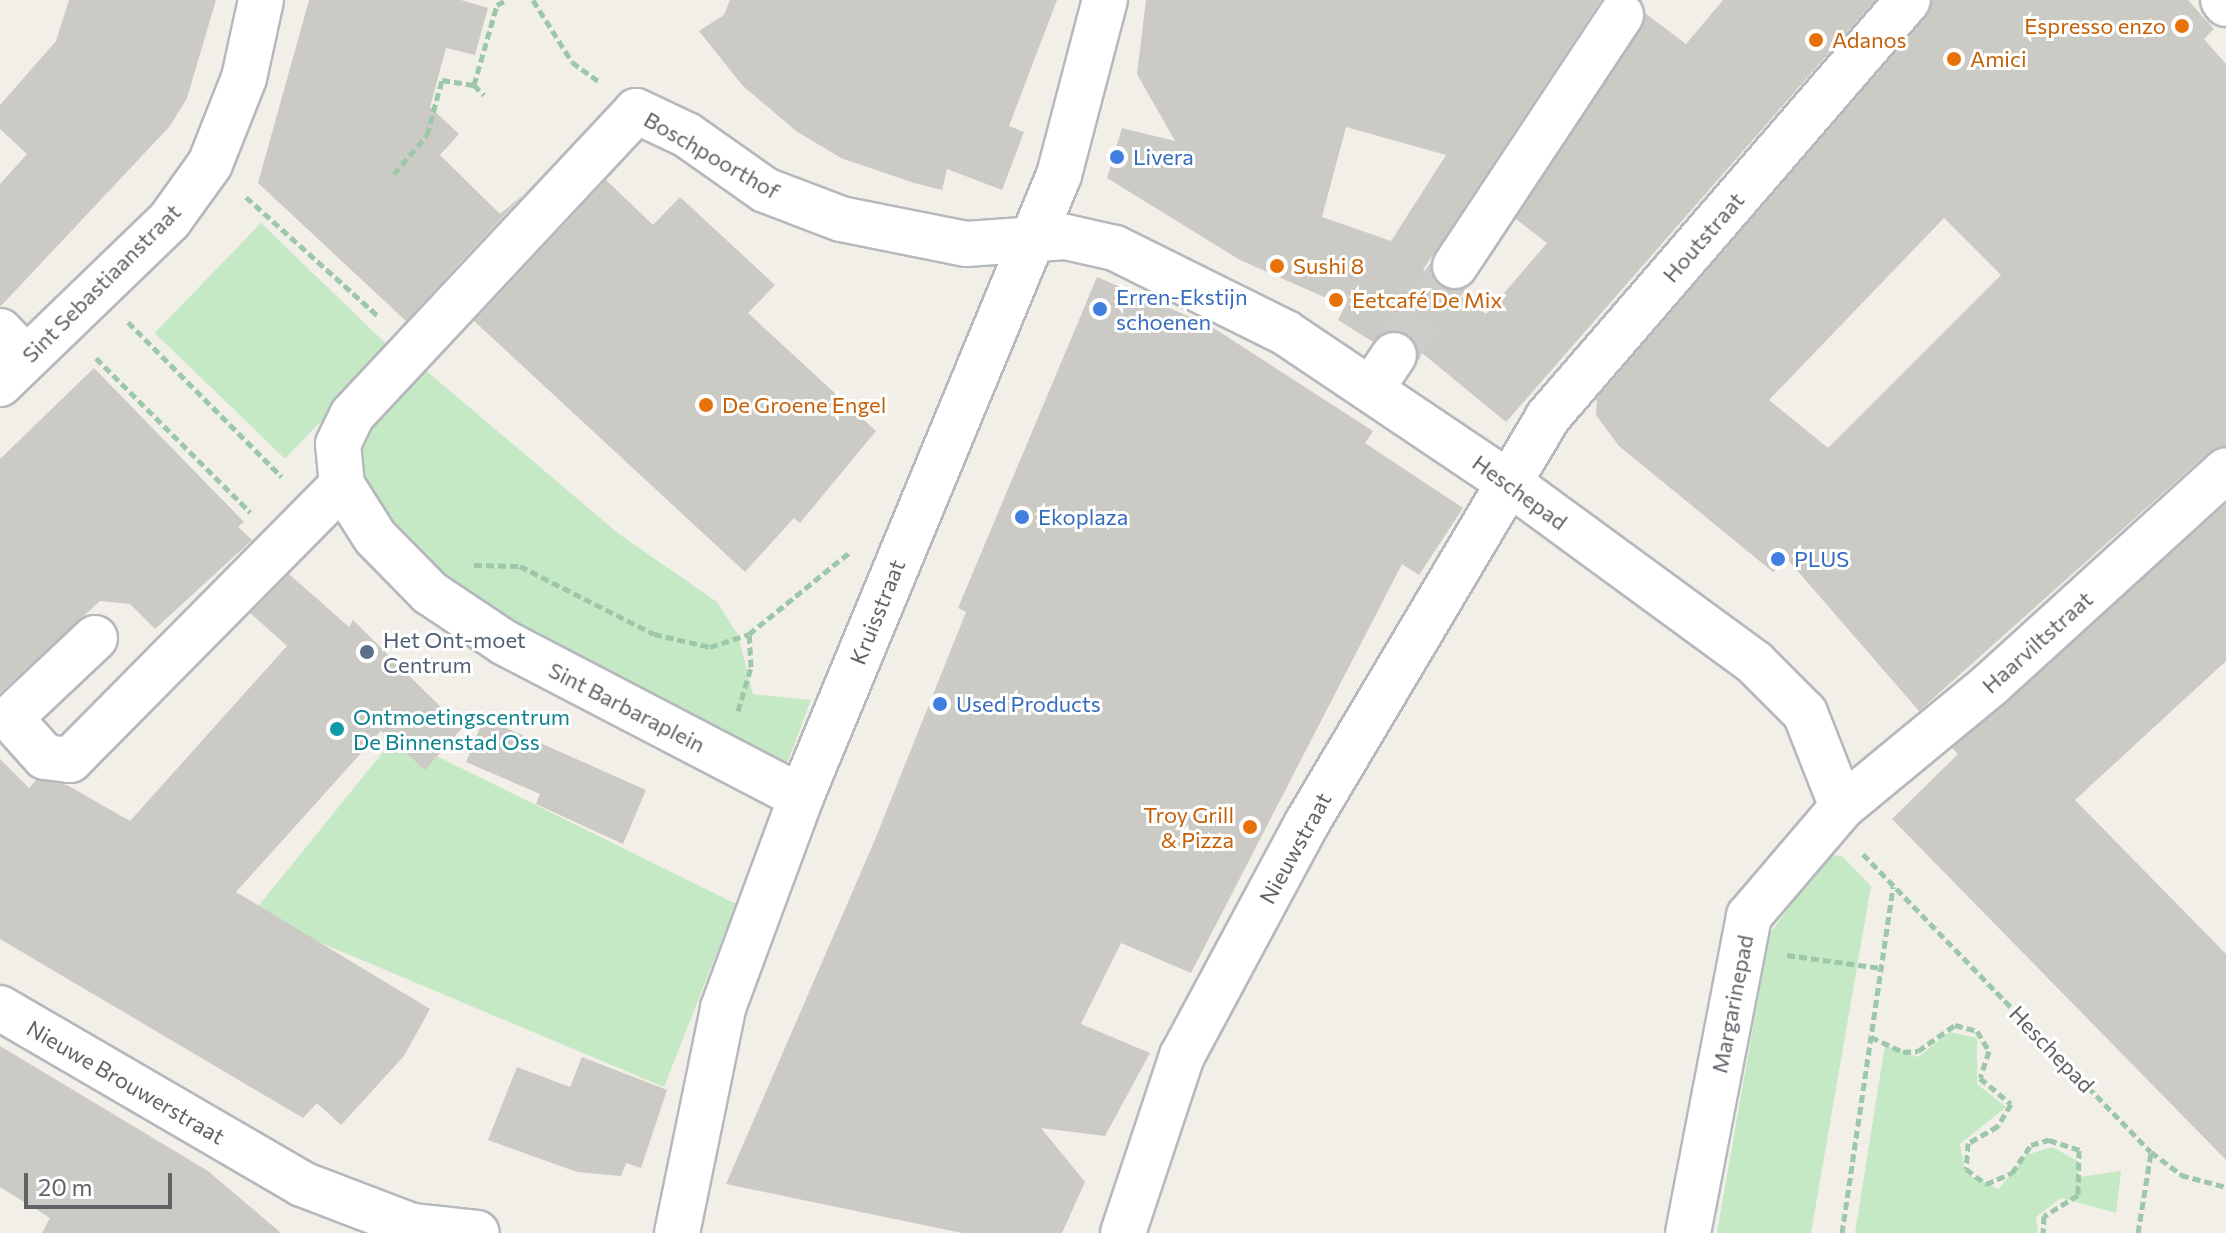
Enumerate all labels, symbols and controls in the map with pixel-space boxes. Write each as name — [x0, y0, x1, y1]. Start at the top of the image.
place label: Espresso enzo — [2024, 13, 2166, 39]
marker: Espresso enzo — [2173, 17, 2191, 35]
place label: Adanos — [1832, 27, 1906, 53]
marker: Adanos — [1807, 31, 1825, 49]
place label: Amici — [1970, 46, 2027, 72]
marker: Amici — [1945, 50, 1963, 68]
street label: Boschpoorthof — [640, 106, 784, 204]
place label: Livera — [1133, 144, 1194, 170]
marker: Livera — [1108, 148, 1126, 166]
street label: Houtstraat — [1657, 187, 1749, 287]
street label: Sint Sebastiaanstraat — [16, 198, 186, 368]
place label: Sushi 8 — [1293, 253, 1364, 279]
marker: Sushi 8 — [1268, 257, 1286, 275]
place label: Erren-Ekstijn schoenen — [1116, 283, 1248, 334]
place label: Eetcafé De Mix — [1352, 287, 1502, 313]
marker: Eetcafé De Mix — [1327, 291, 1345, 309]
marker: Erren-Ekstijn schoenen — [1091, 300, 1109, 318]
place label: De Groene Engel — [722, 392, 886, 418]
marker: De Groene Engel — [697, 396, 715, 414]
street label: Heschepad — [1468, 449, 1572, 535]
place label: Ekoplaza — [1038, 504, 1128, 530]
marker: Ekoplaza — [1013, 508, 1031, 526]
place label: PLUS — [1794, 546, 1849, 572]
marker: PLUS — [1769, 550, 1787, 568]
street label: Kruisstraat — [844, 556, 910, 668]
street label: Haarviltstraat — [1976, 586, 2098, 698]
place label: Het Ont-moet Centrum — [383, 626, 526, 678]
marker: Het Ont-moet Centrum — [358, 643, 376, 661]
street label: Sint Barbaraplein — [544, 656, 710, 758]
place label: Used Products — [956, 691, 1101, 717]
marker: Used Products — [931, 695, 949, 713]
place label: Ontmoetingscentrum De Binnenstad Oss — [353, 703, 570, 754]
marker: Ontmoetingscentrum De Binnenstad Oss — [328, 720, 346, 738]
street label: Nieuwstraat — [1254, 788, 1336, 908]
place label: Troy Grill & Pizza — [1143, 801, 1234, 852]
marker: Troy Grill & Pizza — [1241, 818, 1259, 836]
street label: Margarinepad — [1706, 933, 1758, 1075]
street label: Heschepad — [2004, 1000, 2100, 1098]
street label: Nieuwe Brouwerstraat — [22, 1015, 230, 1149]
scale bar — [28, 1157, 176, 1207]
text: 20 m — [38, 1172, 92, 1201]

